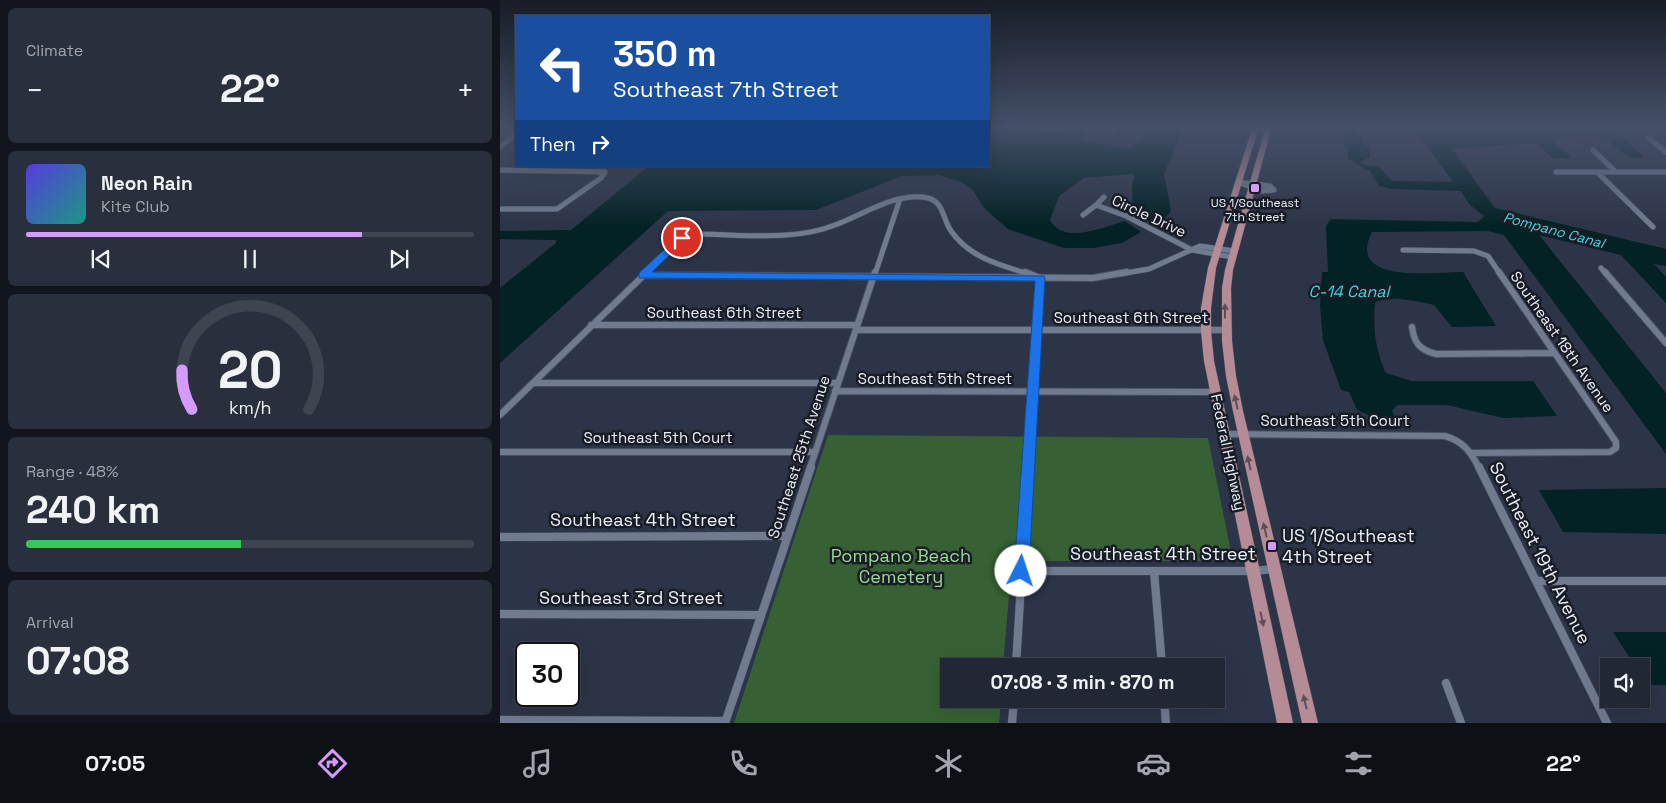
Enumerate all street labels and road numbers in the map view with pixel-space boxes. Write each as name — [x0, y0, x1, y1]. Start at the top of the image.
street label: Circle Drive — [1109, 190, 1190, 241]
street label: Southeast 18th Avenue — [1506, 267, 1618, 416]
street label: Southeast 6th Street — [647, 303, 801, 322]
street label: Southeast 6th Street — [1054, 308, 1208, 327]
street label: Southeast 5th Street — [858, 369, 1012, 388]
street label: Southeast 25th Avenue — [763, 373, 834, 541]
street label: Federal Highway — [1207, 392, 1250, 512]
street label: Southeast 5th Court — [1260, 411, 1410, 430]
street label: Southeast 5th Court — [583, 428, 733, 447]
street label: Southeast 19th Avenue — [1484, 458, 1596, 648]
street label: Southeast 4th Street — [550, 508, 736, 531]
street label: Southeast 4th Street — [1070, 542, 1256, 565]
street label: Southeast 3rd Street — [539, 586, 723, 609]

